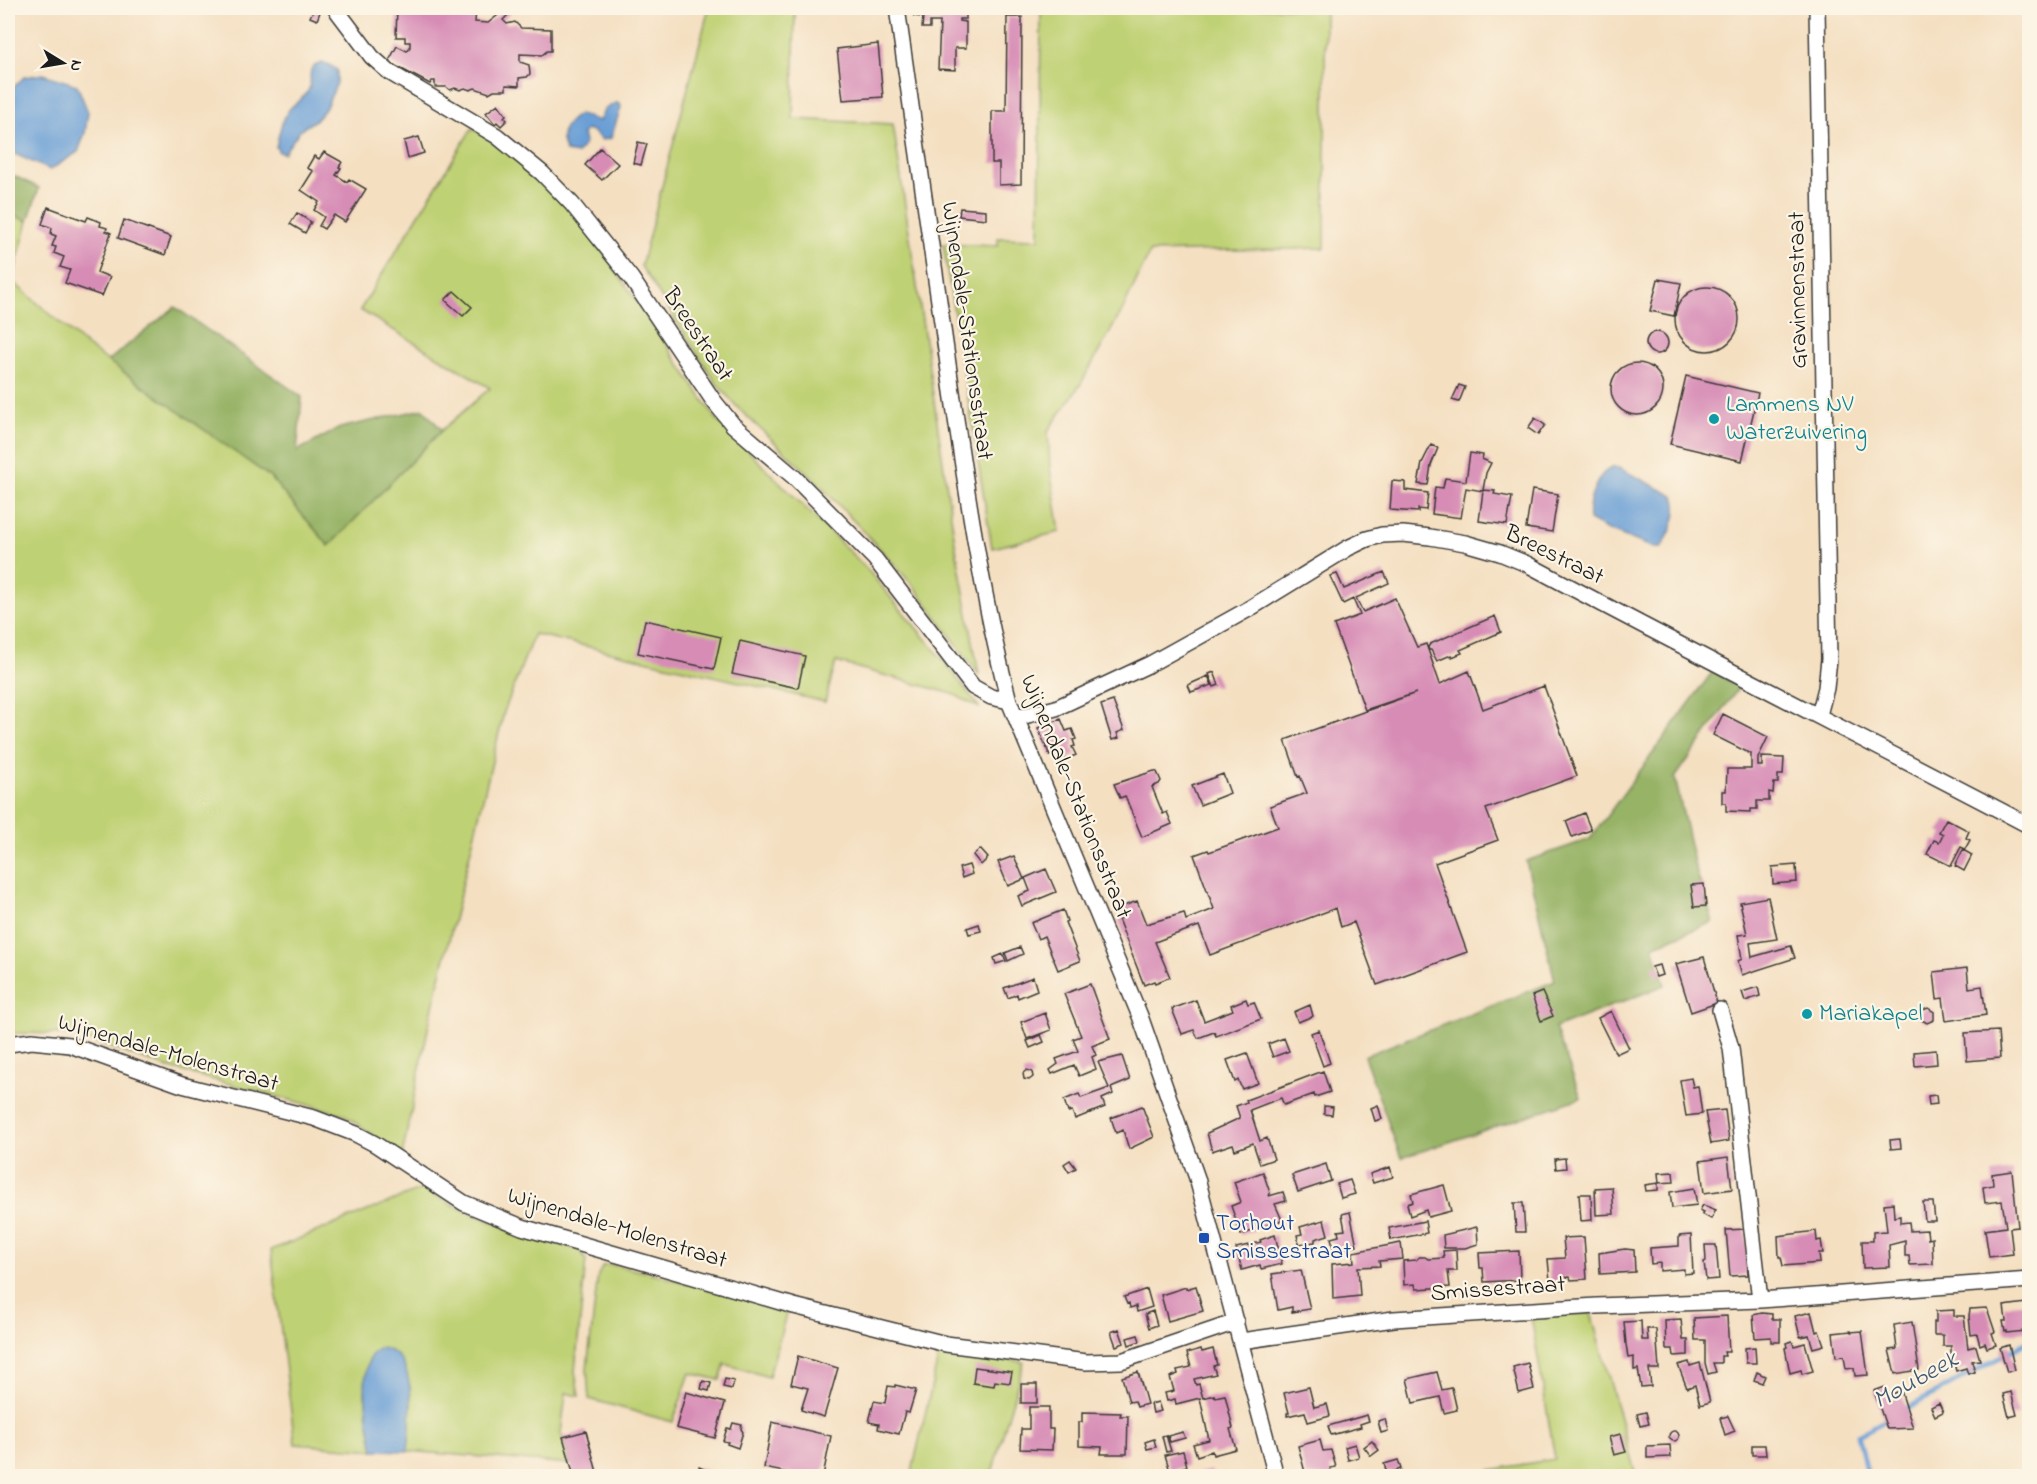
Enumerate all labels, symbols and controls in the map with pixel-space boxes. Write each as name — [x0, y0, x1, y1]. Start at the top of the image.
north arrow — [33, 33, 93, 93]
text: N — [63, 58, 89, 73]
street label: Wijnendale-Stationsstraat — [931, 200, 1001, 462]
street label: Gravinnenstraat — [1780, 211, 1818, 369]
street label: Breestraat — [652, 280, 741, 389]
place label: Lammens NV Waterzuivering — [1726, 388, 1867, 451]
marker: Lammens NV Waterzuivering — [1707, 412, 1721, 426]
street label: Breestraat — [1497, 516, 1610, 595]
street label: Wijnendale-Stationsstraat — [1010, 670, 1140, 924]
place label: Mariakapel — [1819, 997, 1923, 1032]
street label: Wijnendale-Molenstraat — [53, 1006, 283, 1102]
marker: Mariakapel — [1800, 1007, 1814, 1021]
street label: Wijnendale-Molenstraat — [503, 1179, 731, 1279]
place label: Torhout Smissestraat — [1216, 1207, 1351, 1270]
marker: Torhout Smissestraat — [1197, 1231, 1211, 1245]
street label: Smissestraat — [1429, 1268, 1567, 1312]
water label: Moubeek — [1866, 1341, 1967, 1420]

